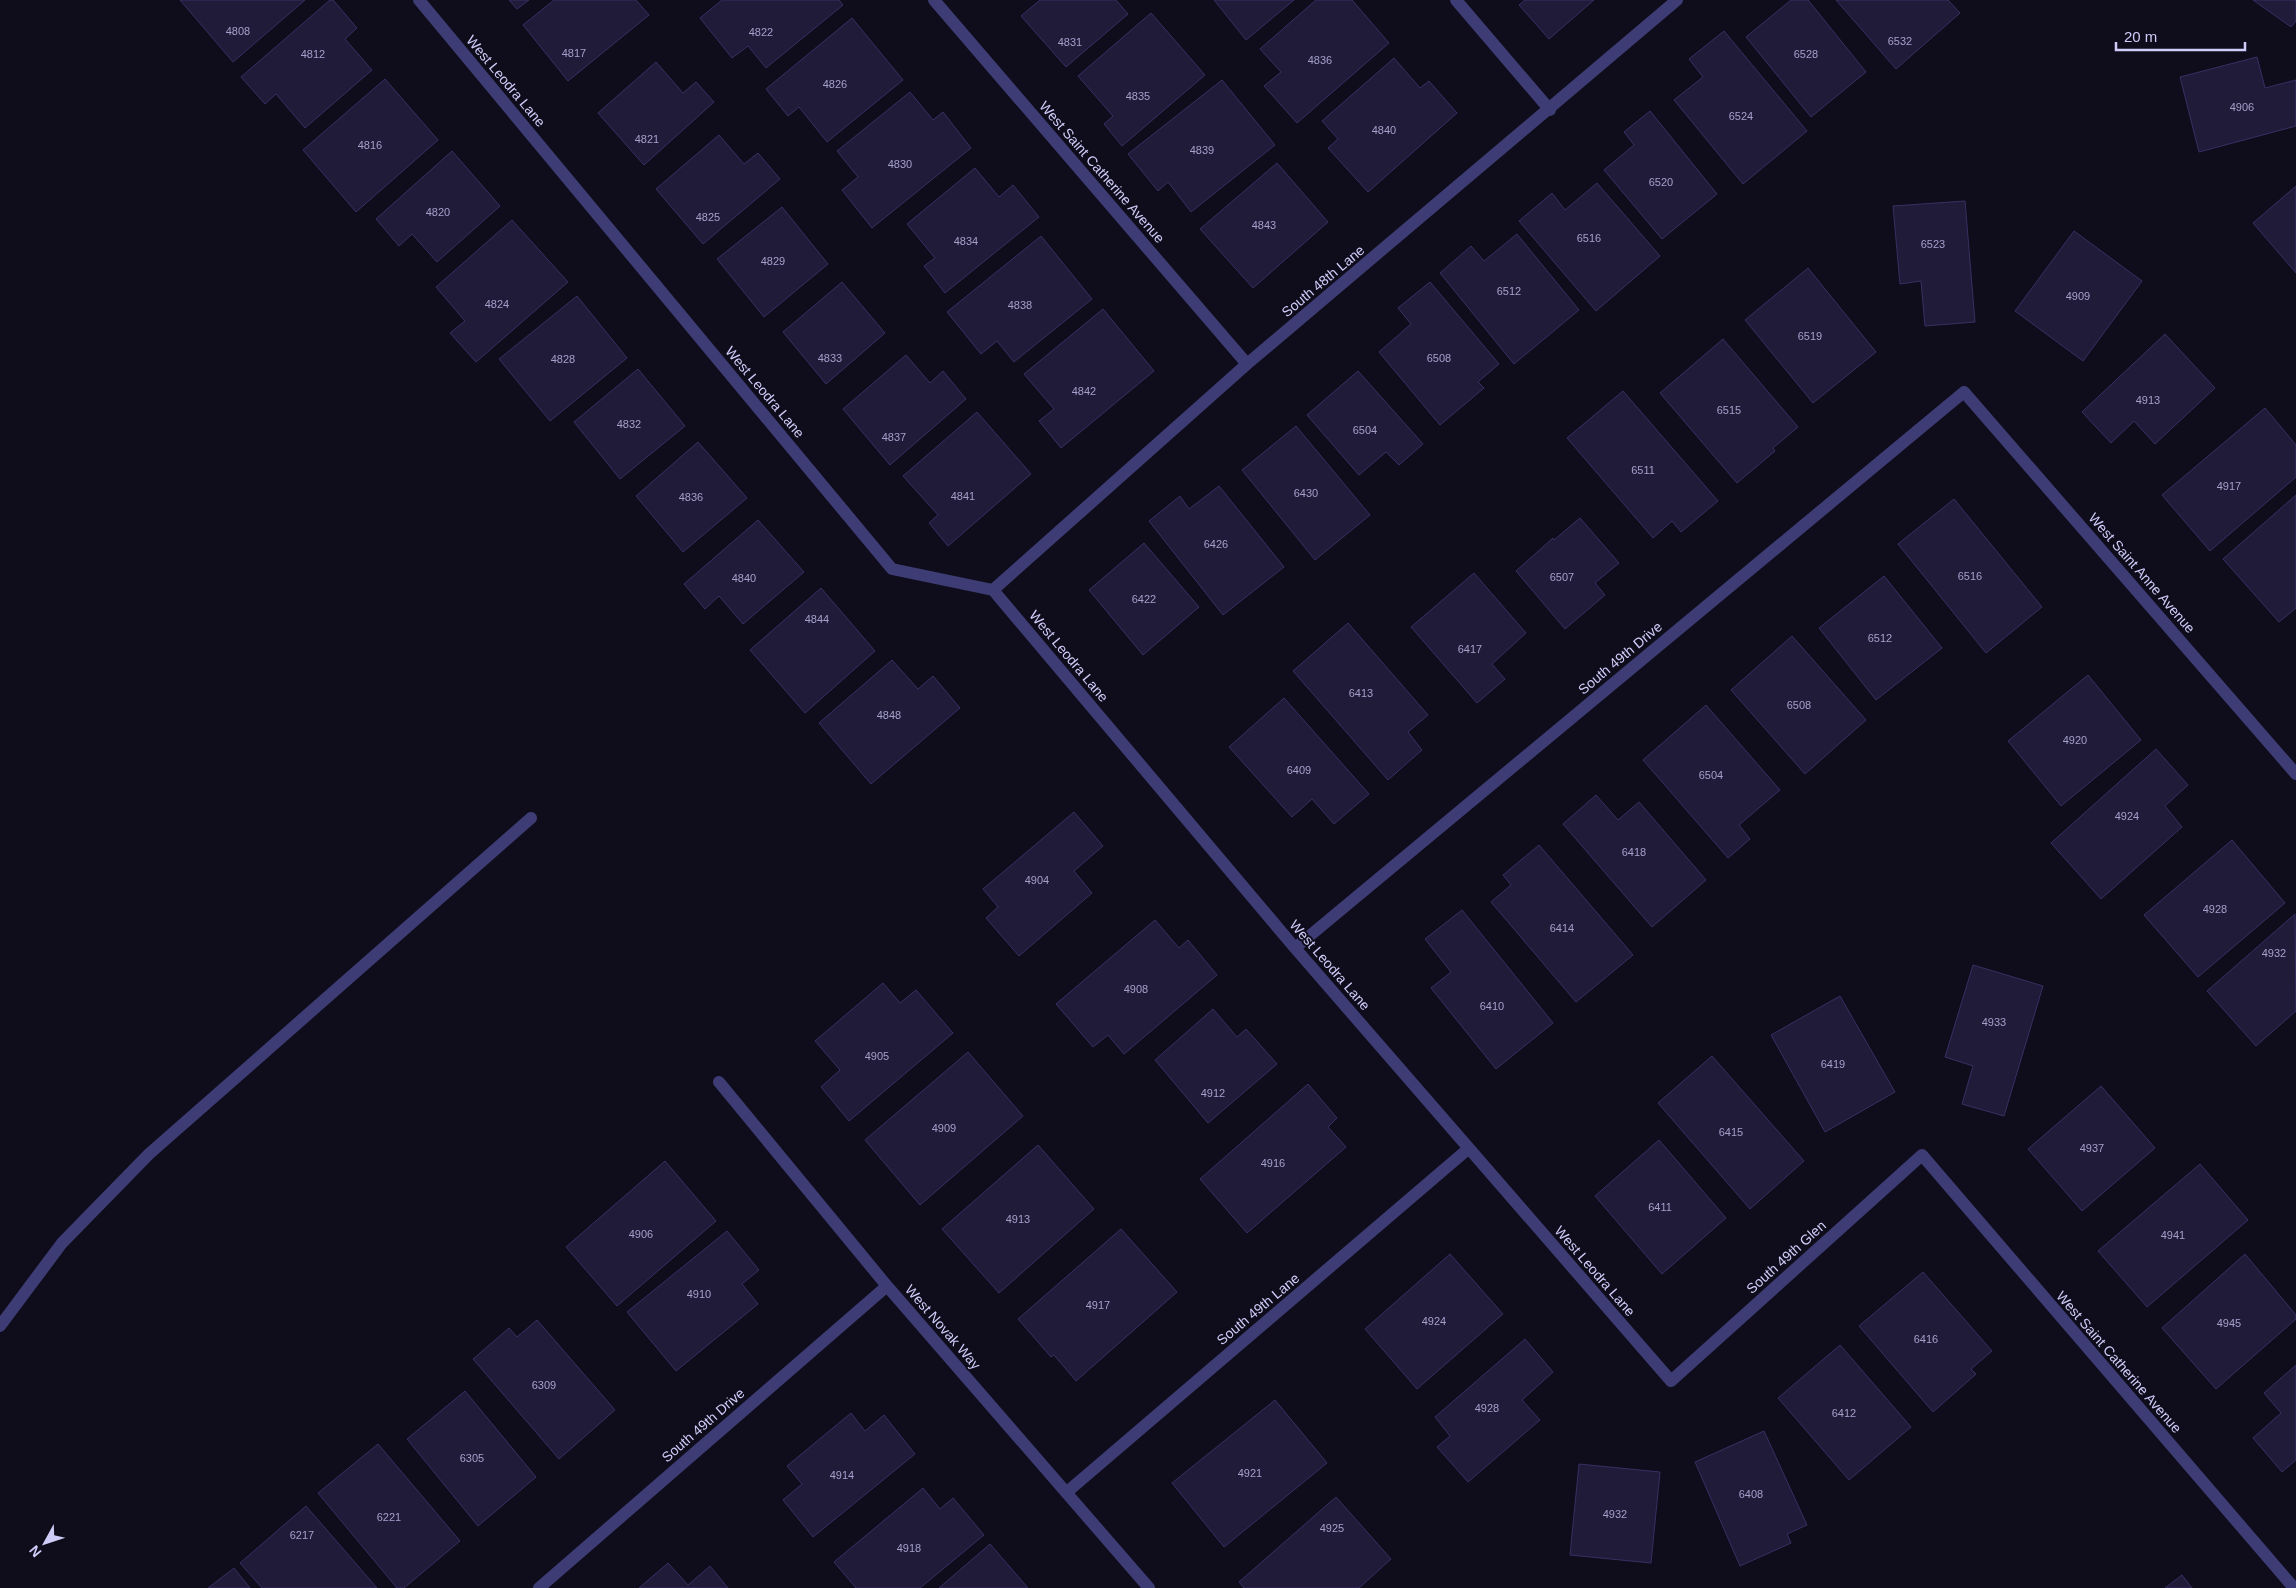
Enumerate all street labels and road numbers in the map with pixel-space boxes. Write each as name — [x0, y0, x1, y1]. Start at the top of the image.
street label: West Leodra Lane — [463, 32, 549, 130]
street label: West Saint Catherine Avenue — [1036, 98, 1168, 246]
street label: South 48th Lane — [1278, 242, 1368, 320]
street label: West Leodra Lane — [722, 343, 808, 441]
street label: West Saint Anne Avenue — [2086, 510, 2199, 636]
street label: West Leodra Lane — [1026, 607, 1112, 705]
street label: South 49th Drive — [1575, 618, 1665, 698]
street label: West Leodra Lane — [1287, 917, 1374, 1013]
street label: South 49th Glen — [1743, 1217, 1829, 1297]
street label: West Leodra Lane — [1552, 1223, 1639, 1319]
street label: South 49th Lane — [1213, 1270, 1303, 1348]
street label: West Novak Way — [902, 1282, 984, 1372]
street label: West Saint Catherine Avenue — [2053, 1288, 2185, 1436]
street label: South 49th Drive — [658, 1385, 748, 1465]

